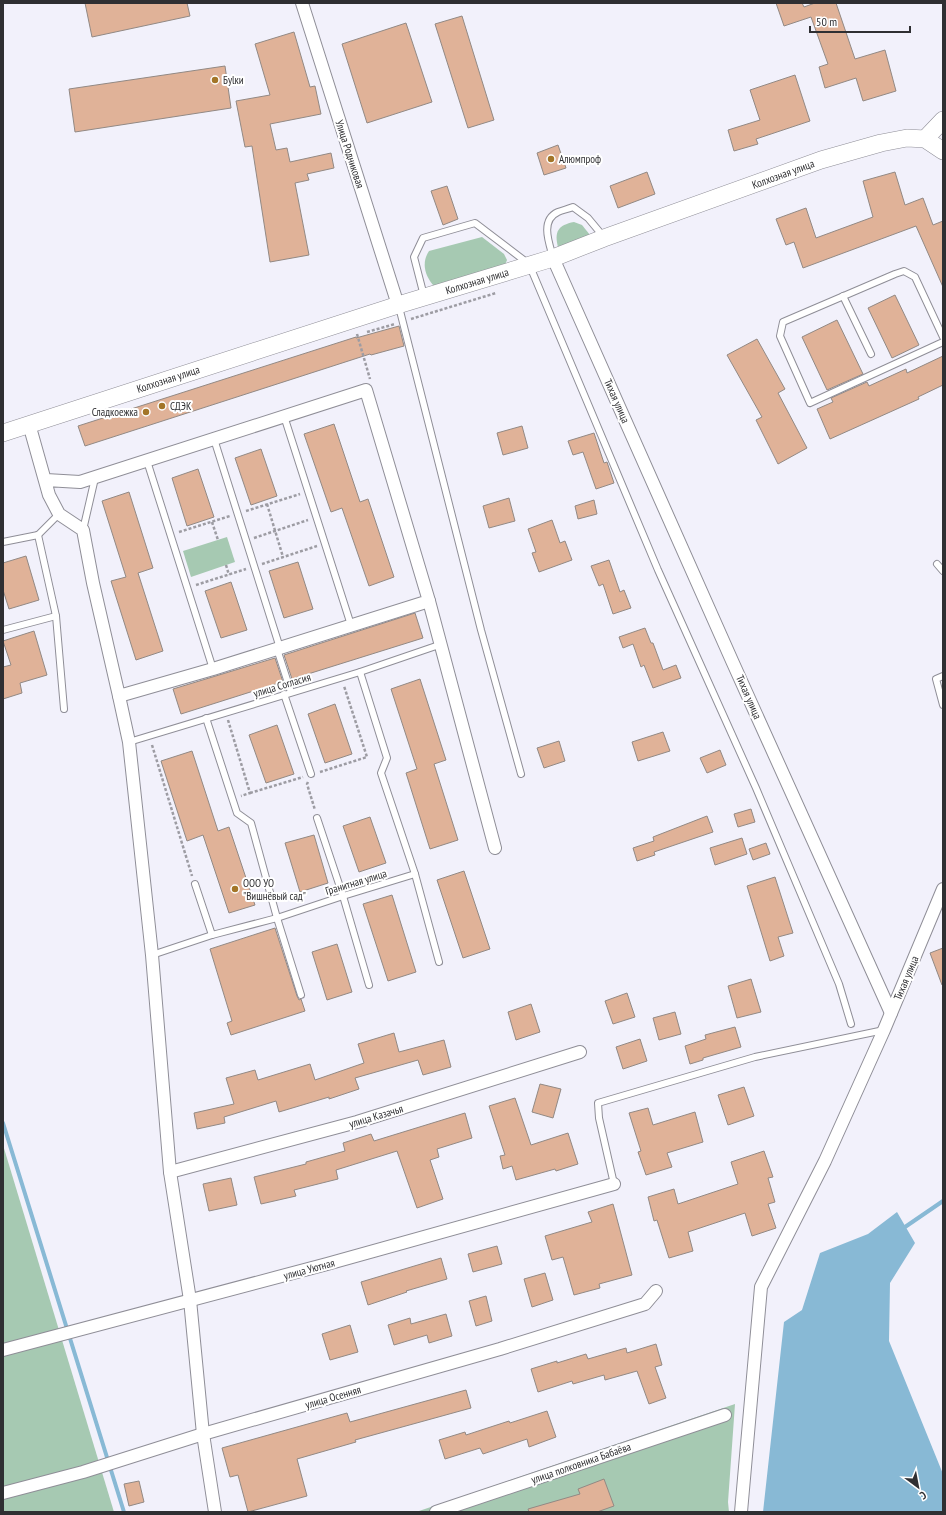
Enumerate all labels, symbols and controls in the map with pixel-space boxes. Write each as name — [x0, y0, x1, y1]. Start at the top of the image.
scale bar — [810, 8, 910, 34]
text: 50 m — [816, 14, 837, 29]
place label: Буlки — [223, 73, 244, 87]
marker: Буlки — [210, 75, 220, 85]
street label: Улица Родниковая — [332, 118, 368, 190]
place label: Алюмпроф — [559, 152, 601, 166]
marker: Алюмпроф — [546, 154, 556, 164]
street label: Колхозная улица — [750, 156, 816, 192]
street label: Колхозная улица — [444, 265, 510, 297]
street label: Колхозная улица — [135, 362, 201, 396]
street label: Тихая улица — [601, 377, 633, 425]
place label: СДЭК — [170, 399, 192, 413]
marker: СДЭК — [157, 401, 167, 411]
place label: Сладкоежка — [92, 405, 138, 419]
marker: Сладкоежка — [141, 407, 151, 417]
street label: улица Согласия — [252, 670, 312, 700]
street label: Тихая улица — [733, 673, 765, 721]
street label: Гранитная улица — [324, 866, 388, 898]
place label: ООО УО "Вишнёвый сад" — [243, 876, 306, 903]
marker: ООО УО "Вишнёвый сад" — [230, 884, 240, 894]
street label: Тихая улица — [890, 954, 922, 1002]
street label: улица Казачья — [347, 1101, 405, 1131]
street label: улица Уютная — [282, 1255, 336, 1283]
street label: улица Осенняя — [304, 1382, 362, 1412]
street label: улица полковника Бабаёва — [529, 1439, 633, 1487]
north arrow — [898, 1467, 938, 1507]
text: С — [917, 1488, 929, 1503]

